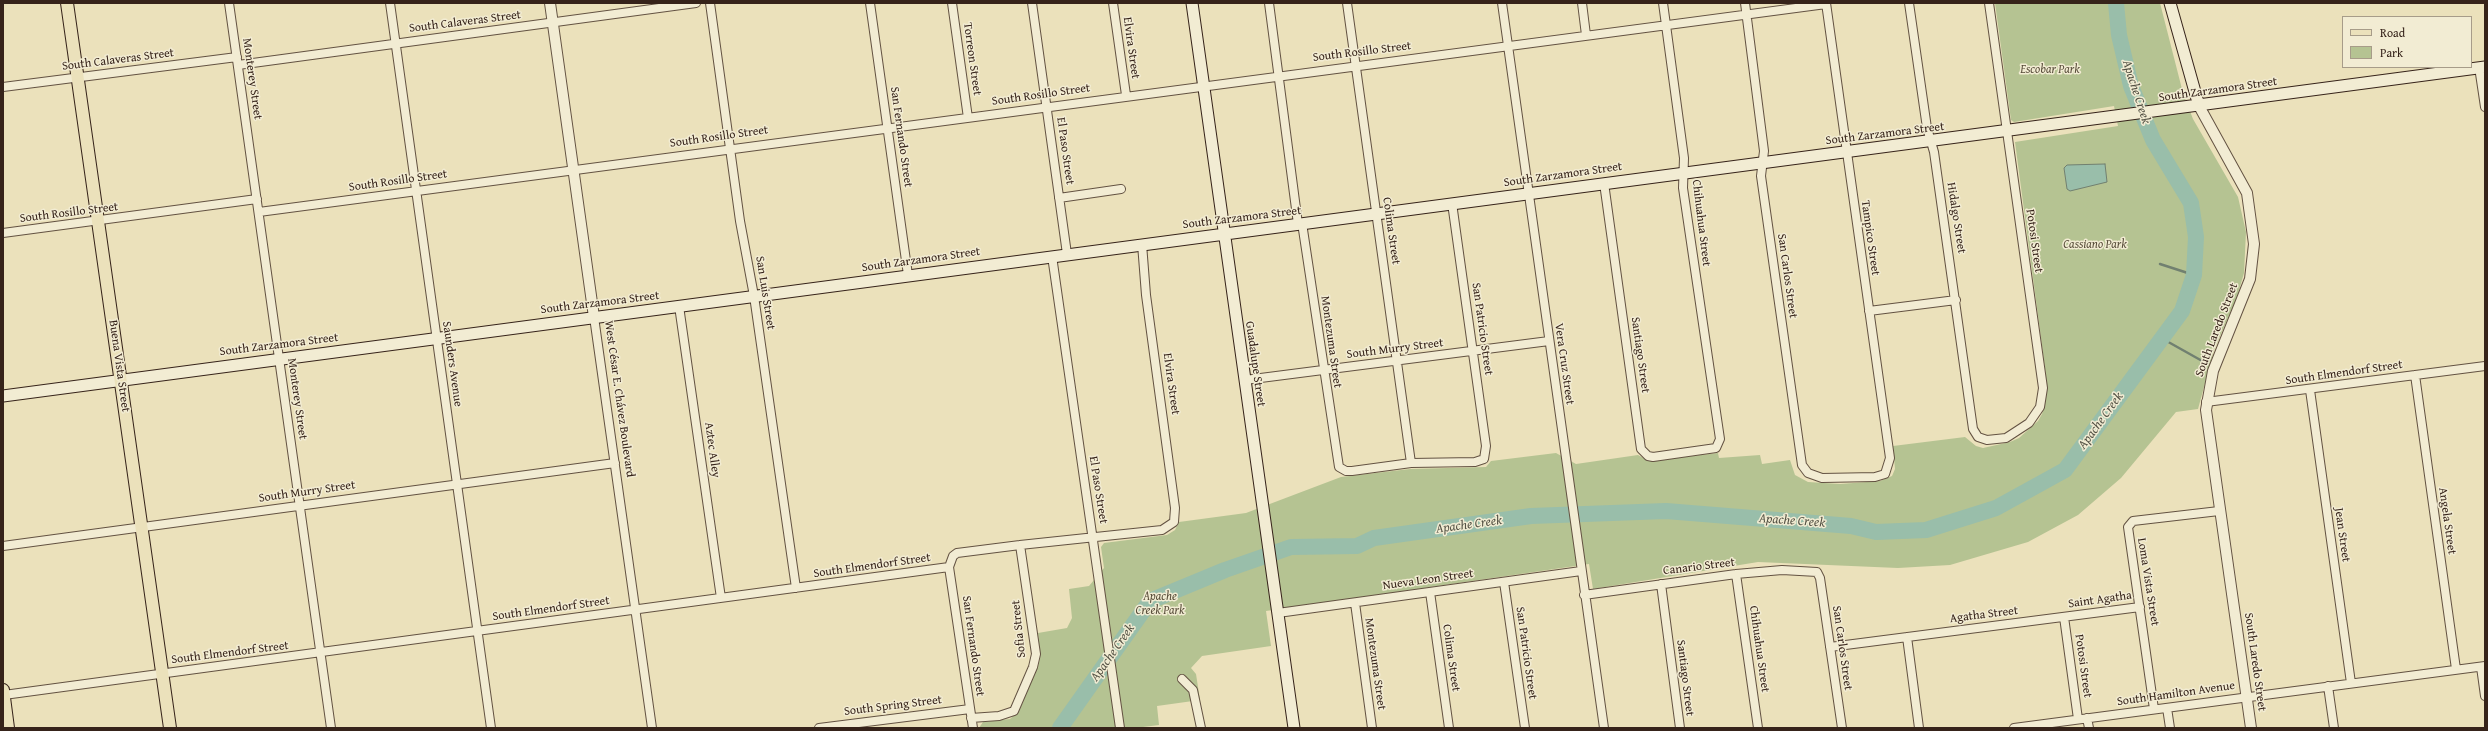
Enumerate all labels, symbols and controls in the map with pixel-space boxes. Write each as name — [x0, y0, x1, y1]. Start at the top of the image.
street label: South Calaveras Street — [408, 8, 522, 36]
street label: Elvira Street — [1120, 16, 1142, 80]
legend — [2342, 16, 2472, 68]
street label: Torreon Street — [960, 22, 984, 96]
text: Road — [2380, 24, 2405, 41]
street label: Monterey Street — [239, 37, 265, 121]
street label: South Rosillo Street — [1312, 39, 1412, 65]
text: Park — [2380, 44, 2403, 61]
street label: South Calaveras Street — [61, 46, 175, 74]
water label: Apache Creek — [2118, 58, 2154, 126]
park label: Escobar Park — [2020, 63, 2080, 77]
street label: South Zarzamora Street — [2158, 75, 2278, 105]
street label: South Rosillo Street — [991, 81, 1091, 109]
street label: San Fernando Street — [887, 86, 915, 188]
street label: El Paso Street — [1053, 116, 1077, 186]
street label: South Zarzamora Street — [1825, 120, 1945, 148]
street label: South Rosillo Street — [669, 123, 769, 151]
street label: South Zarzamora Street — [1503, 160, 1623, 190]
street label: South Rosillo Street — [348, 167, 448, 195]
street label: Chihuahua Street — [1689, 179, 1713, 267]
street label: Hidalgo Street — [1943, 181, 1969, 255]
street label: Colima Street — [1379, 196, 1403, 266]
street label: Tampico Street — [1858, 199, 1882, 277]
street label: South Rosillo Street — [19, 200, 119, 226]
street label: South Zarzamora Street — [1182, 204, 1302, 232]
street label: Potosi Street — [2022, 208, 2046, 274]
street label: San Carlos Street — [1774, 233, 1800, 319]
park label: Cassiano Park — [2063, 238, 2127, 252]
street label: South Zarzamora Street — [861, 245, 981, 275]
street label: San Luis Street — [752, 255, 778, 331]
street label: South Laredo Street — [2192, 281, 2242, 379]
street label: San Patricio Street — [1468, 282, 1496, 376]
street label: South Zarzamora Street — [540, 289, 660, 317]
street label: Montezuma Street — [1317, 295, 1345, 389]
street label: Santiago Street — [1628, 316, 1652, 394]
street label: Buena Vista Street — [105, 319, 133, 413]
street label: Saunders Avenue — [439, 320, 465, 408]
street label: West César E. Chávez Boulevard — [601, 320, 637, 478]
street label: Guadalupe Street — [1242, 320, 1268, 408]
street label: Vera Cruz Street — [1551, 322, 1577, 406]
street label: South Zarzamora Street — [219, 331, 339, 359]
street label: South Murry Street — [1346, 336, 1444, 362]
street label: Elvira Street — [1160, 352, 1182, 416]
street label: Monterey Street — [284, 357, 310, 441]
street label: South Elmendorf Street — [2285, 358, 2403, 388]
water label: Apache Creek — [2075, 390, 2127, 452]
street label: Aztec Alley — [701, 421, 723, 479]
street label: El Paso Street — [1086, 455, 1110, 525]
street label: South Murry Street — [258, 478, 356, 506]
street label: Angela Street — [2435, 486, 2459, 556]
street label: Jean Street — [2331, 507, 2353, 563]
water label: Apache Creek — [1758, 511, 1826, 531]
water label: Apache Creek — [1435, 513, 1503, 537]
street label: Loma Vista Street — [2134, 537, 2162, 627]
street label: South Elmendorf Street — [813, 551, 931, 581]
street label: Canario Street — [1662, 555, 1736, 579]
street label: Nueva Leon Street — [1382, 567, 1474, 593]
street label: Saint Agatha — [2067, 588, 2133, 612]
park label: Apache Creek Park — [1136, 590, 1184, 618]
street label: South Elmendorf Street — [492, 594, 610, 624]
street label: San Fernando Street — [959, 595, 987, 697]
street label: Sofia Street — [1009, 599, 1029, 659]
street label: Agatha Street — [1949, 604, 2019, 626]
street label: Chihuahua Street — [1746, 605, 1772, 693]
street label: San Carlos Street — [1829, 605, 1855, 691]
street label: San Patricio Street — [1512, 606, 1540, 700]
street label: South Laredo Street — [2241, 612, 2269, 712]
street label: Montezuma Street — [1361, 617, 1389, 711]
water label: Apache Creek — [1088, 621, 1138, 685]
street label: Colima Street — [1439, 623, 1463, 693]
street label: Potosi Street — [2071, 633, 2095, 699]
street label: South Elmendorf Street — [171, 639, 289, 667]
street label: Santiago Street — [1673, 639, 1697, 717]
street label: South Hamilton Avenue — [2116, 679, 2236, 709]
street label: South Spring Street — [843, 693, 943, 719]

